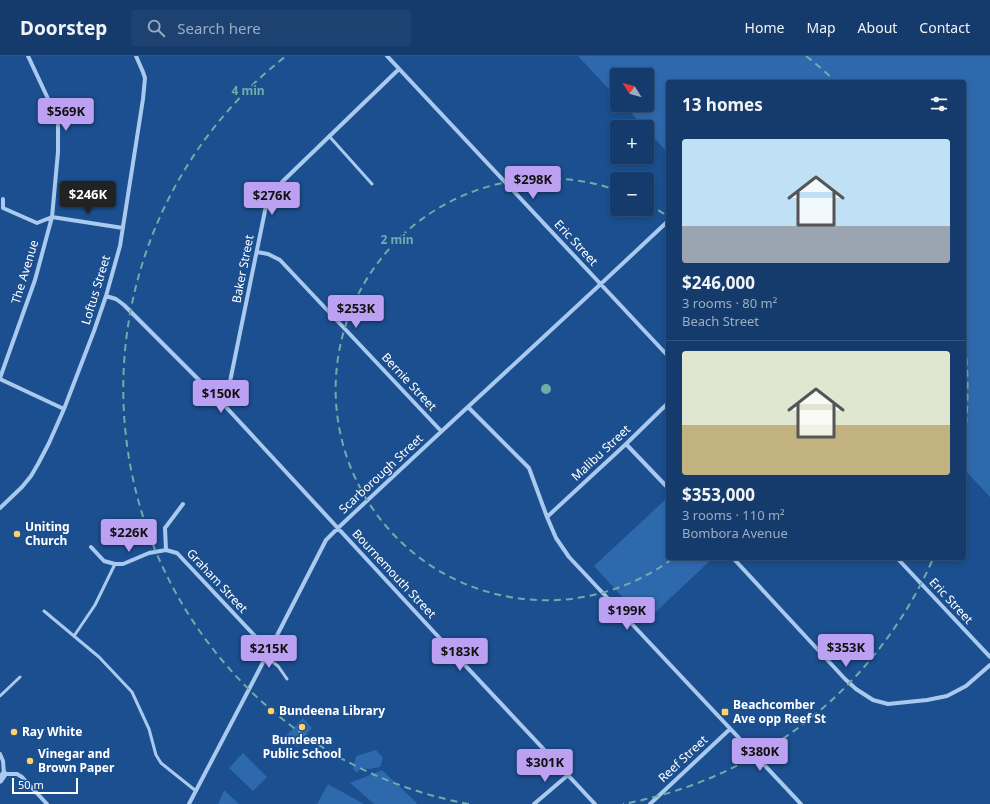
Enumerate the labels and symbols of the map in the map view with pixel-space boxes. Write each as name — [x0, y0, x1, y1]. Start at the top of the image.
north arrow — [610, 68, 654, 112]
text: 4 min — [231, 82, 265, 99]
pin: $569K — [38, 98, 94, 132]
pin: $298K — [505, 166, 561, 200]
pin: $246K — [60, 181, 116, 215]
pin: $276K — [244, 182, 300, 216]
street label: Eric Street — [551, 216, 603, 270]
text: 2 min — [380, 231, 414, 248]
street label: Baker Street — [228, 233, 258, 305]
street label: The Avenue — [7, 238, 42, 306]
street label: Loftus Street — [77, 252, 114, 327]
pin: $253K — [328, 295, 384, 329]
street label: Bernie Street — [378, 349, 441, 415]
pin: $150K — [193, 380, 249, 414]
centre of rings — [539, 382, 553, 396]
street label: Malibu Street — [567, 420, 634, 485]
street label: Scarborough Street — [335, 430, 427, 517]
place label: Uniting Church — [25, 518, 70, 549]
pin: $226K — [101, 519, 157, 553]
street label: Bournemouth Street — [349, 525, 441, 622]
marker: Uniting Church — [12, 529, 22, 539]
street label: Graham Street — [183, 545, 252, 617]
street label: Eric Street — [926, 574, 978, 628]
pin: $199K — [599, 597, 655, 631]
pin: $353K — [818, 634, 874, 668]
pin: $215K — [241, 635, 297, 669]
pin: $183K — [432, 638, 488, 672]
place label: Beachcomber Ave opp Reef St — [733, 696, 826, 727]
place label: Bundeena Library — [279, 702, 385, 719]
marker: Bundeena Library — [266, 706, 276, 716]
marker: Beachcomber Ave opp Reef St — [720, 707, 730, 717]
marker: Bundeena Public School — [297, 722, 307, 732]
place label: Ray White — [22, 723, 82, 740]
marker: Ray White — [9, 727, 19, 737]
place label: Bundeena Public School — [263, 731, 341, 762]
street label: Reef Street — [654, 731, 712, 786]
pin: $380K — [732, 738, 788, 772]
place label: Vinegar and Brown Paper — [38, 745, 115, 776]
pin: $301K — [517, 749, 573, 783]
marker: Vinegar and Brown Paper — [25, 756, 35, 766]
scale bar — [12, 776, 78, 795]

